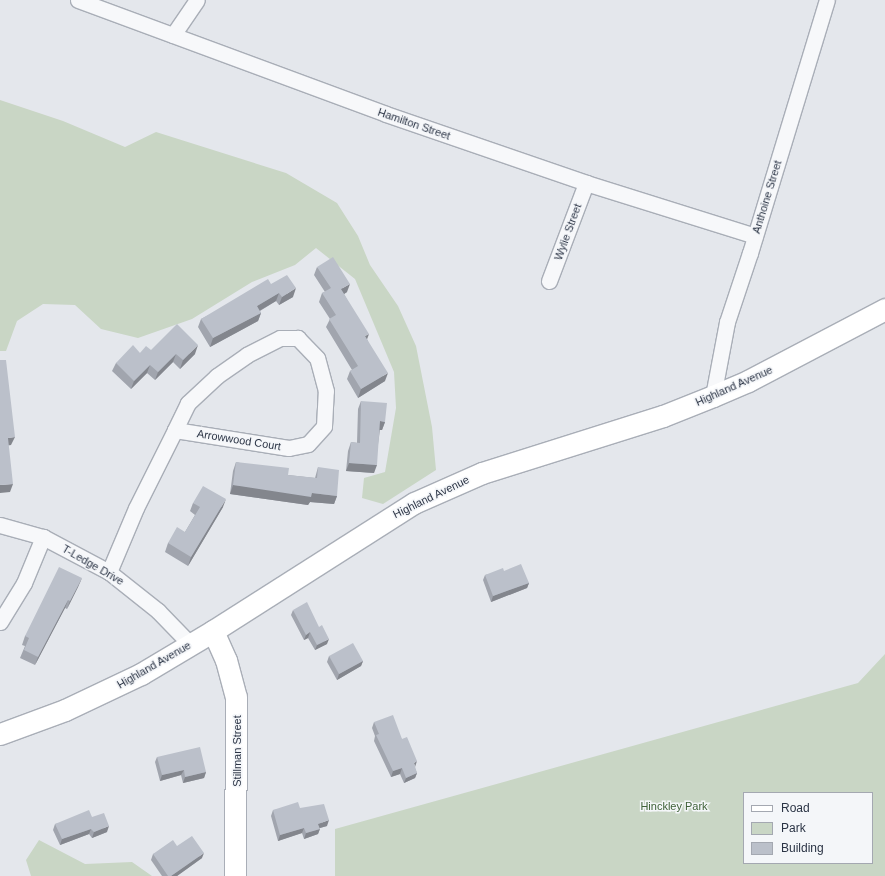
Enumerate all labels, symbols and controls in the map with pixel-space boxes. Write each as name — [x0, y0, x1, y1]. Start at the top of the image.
street label: Hamilton Street — [376, 105, 452, 143]
street label: Anthoine Street — [750, 159, 784, 235]
street label: Wylie Street — [552, 202, 584, 262]
street label: Highland Avenue — [693, 363, 775, 409]
street label: Arrowwood Court — [196, 427, 282, 453]
street label: Highland Avenue — [391, 473, 471, 521]
street label: T-Ledge Drive — [60, 542, 126, 588]
street label: Highland Avenue — [115, 638, 193, 692]
street label: Stillman Street — [230, 715, 244, 787]
legend — [743, 792, 873, 864]
park label: Hinckley Park — [640, 799, 708, 813]
text: Road — [781, 801, 810, 815]
text: Park — [781, 821, 806, 835]
text: Building — [781, 841, 824, 855]

